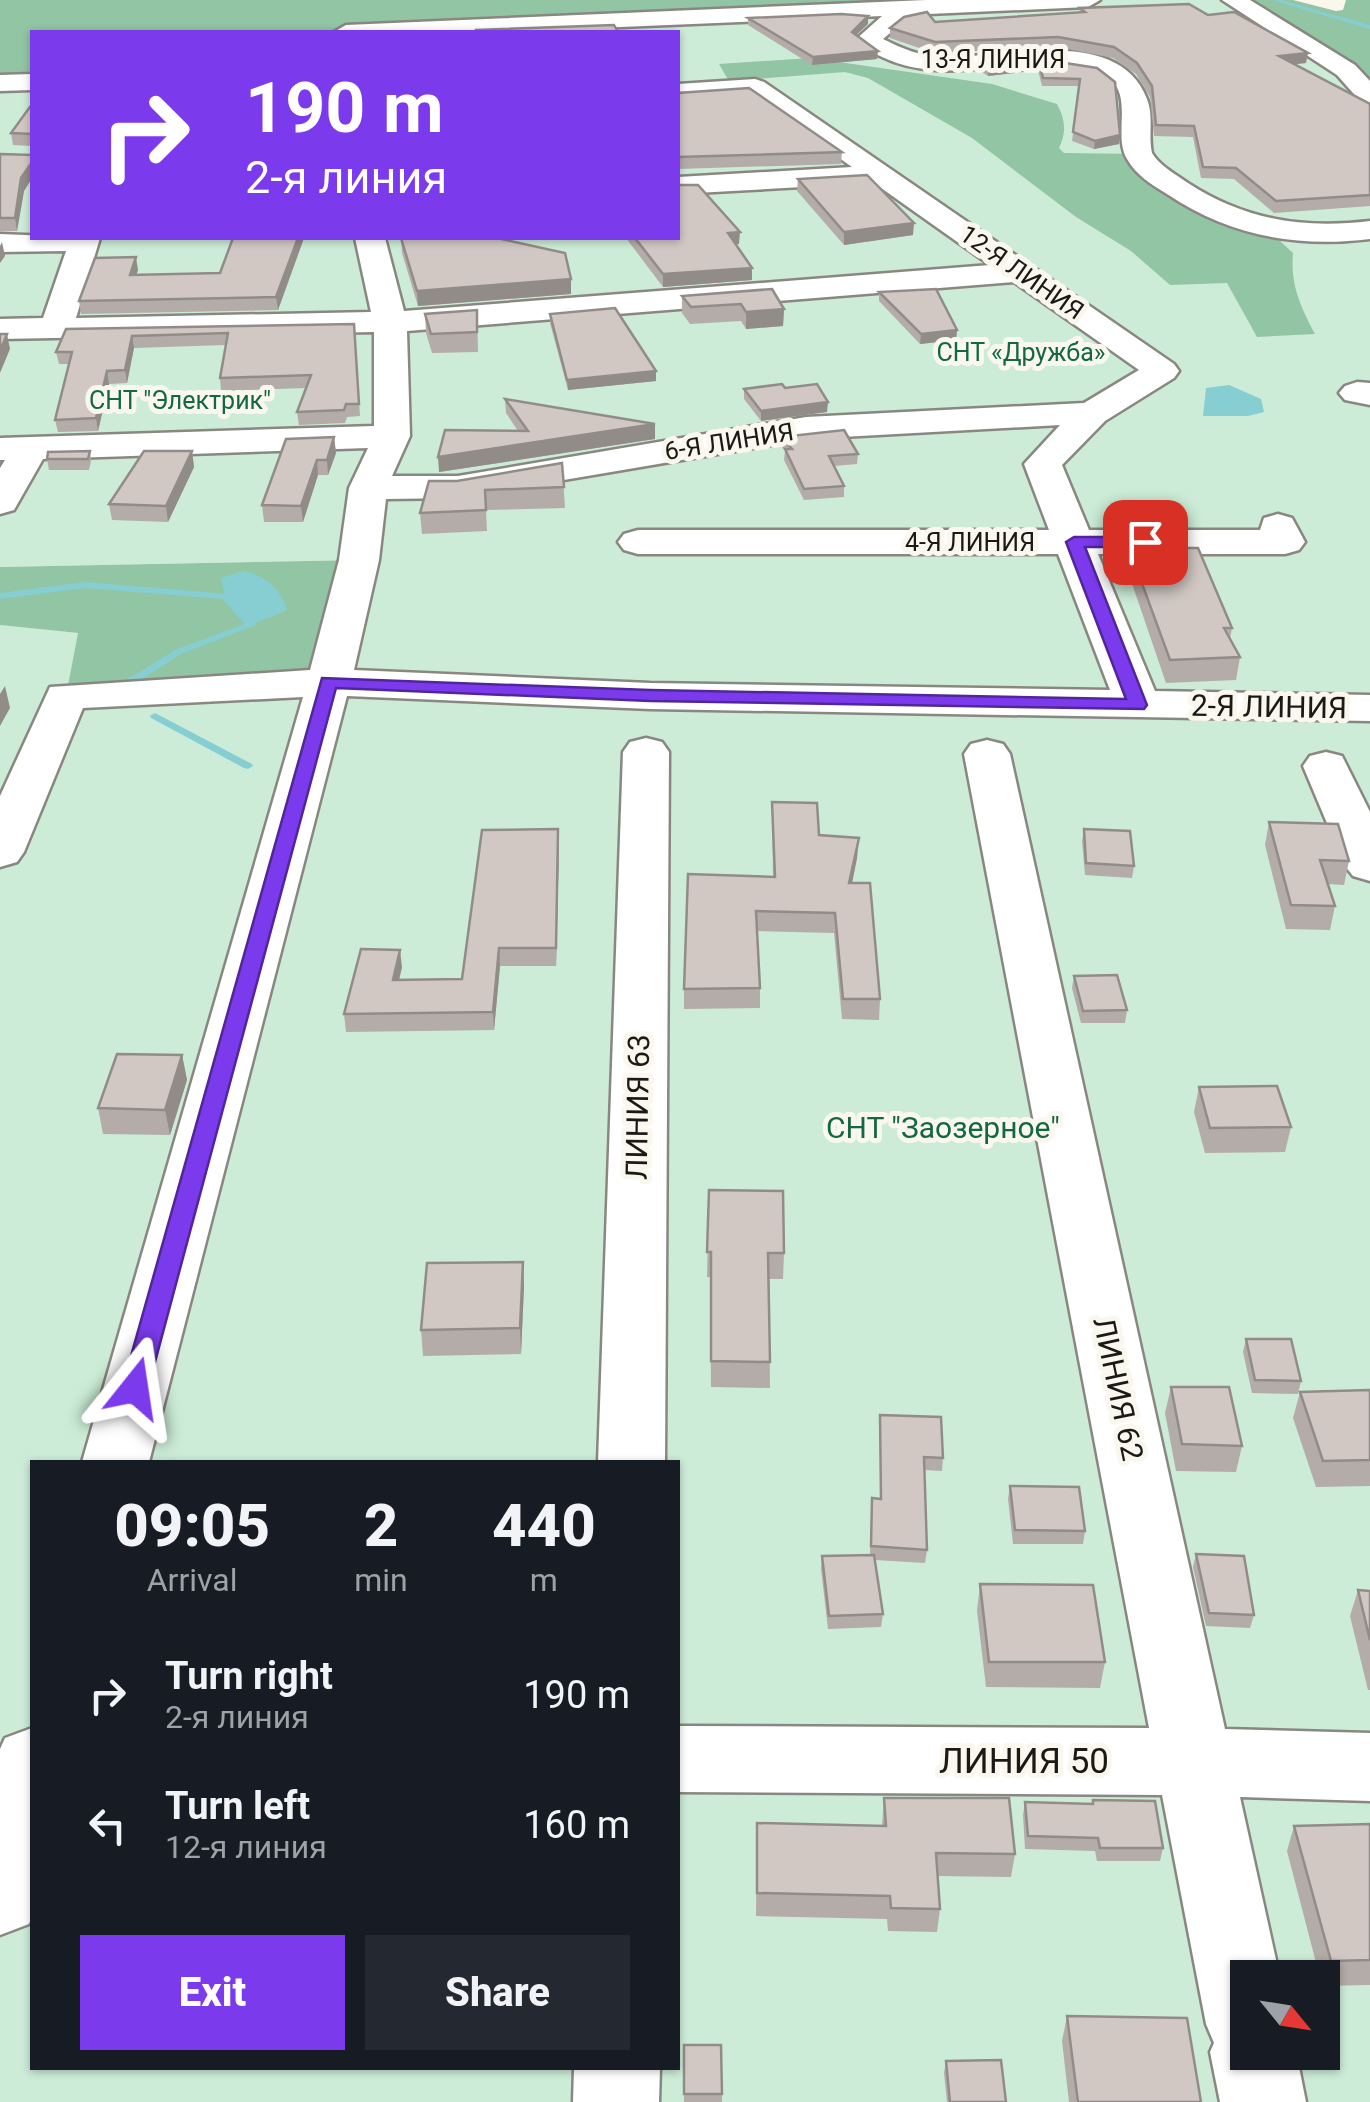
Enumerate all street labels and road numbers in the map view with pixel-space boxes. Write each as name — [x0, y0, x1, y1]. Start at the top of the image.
street label: 13-Я ЛИНИЯ — [921, 45, 1065, 74]
street label: 12-Я ЛИНИЯ — [954, 219, 1089, 326]
street label: 6-Я ЛИНИЯ — [663, 417, 796, 466]
street label: 4-Я ЛИНИЯ — [905, 528, 1035, 557]
street label: 2-Я ЛИНИЯ — [1191, 688, 1347, 725]
street label: ЛИНИЯ 63 — [619, 1034, 656, 1180]
street label: ЛИНИЯ 62 — [1086, 1314, 1151, 1464]
street label: ЛИНИЯ 50 — [939, 1741, 1109, 1782]

